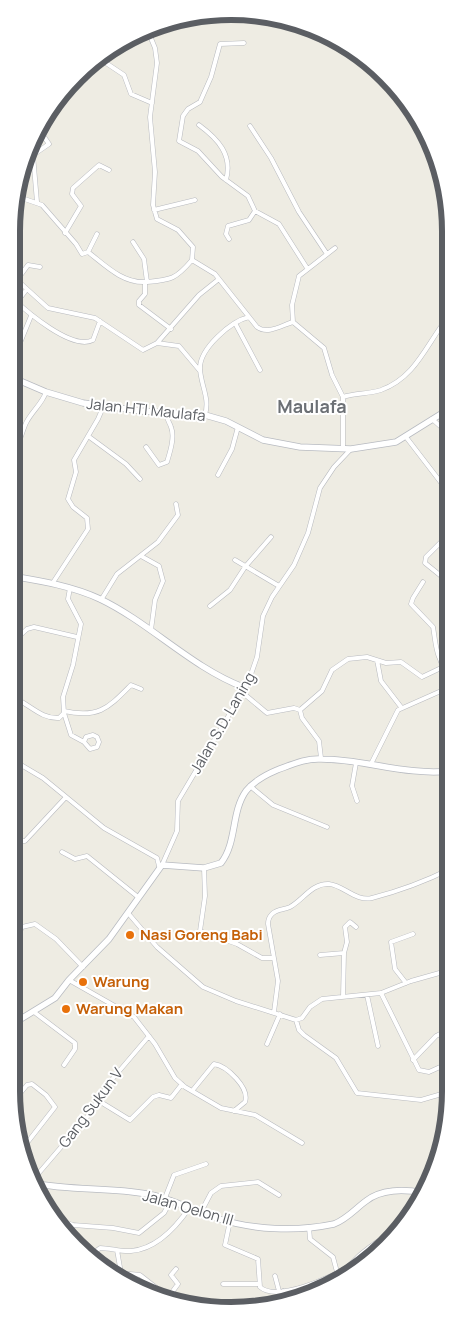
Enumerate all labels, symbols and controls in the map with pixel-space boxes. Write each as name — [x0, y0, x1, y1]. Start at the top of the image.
street label: Jalan HTI Maulafa — [85, 393, 207, 426]
district label: Maulafa — [277, 394, 347, 418]
street label: Jalan S.D. Laning — [185, 668, 260, 777]
place label: Nasi Goreng Babi — [140, 924, 263, 945]
marker: Nasi Goreng Babi — [124, 929, 136, 941]
place label: Warung — [93, 971, 150, 992]
marker: Warung — [77, 976, 89, 988]
place label: Warung Makan — [76, 998, 183, 1019]
marker: Warung Makan — [60, 1003, 72, 1015]
street label: Gang Sukun V — [54, 1063, 128, 1152]
street label: Jalan Oelon III — [140, 1185, 236, 1230]

